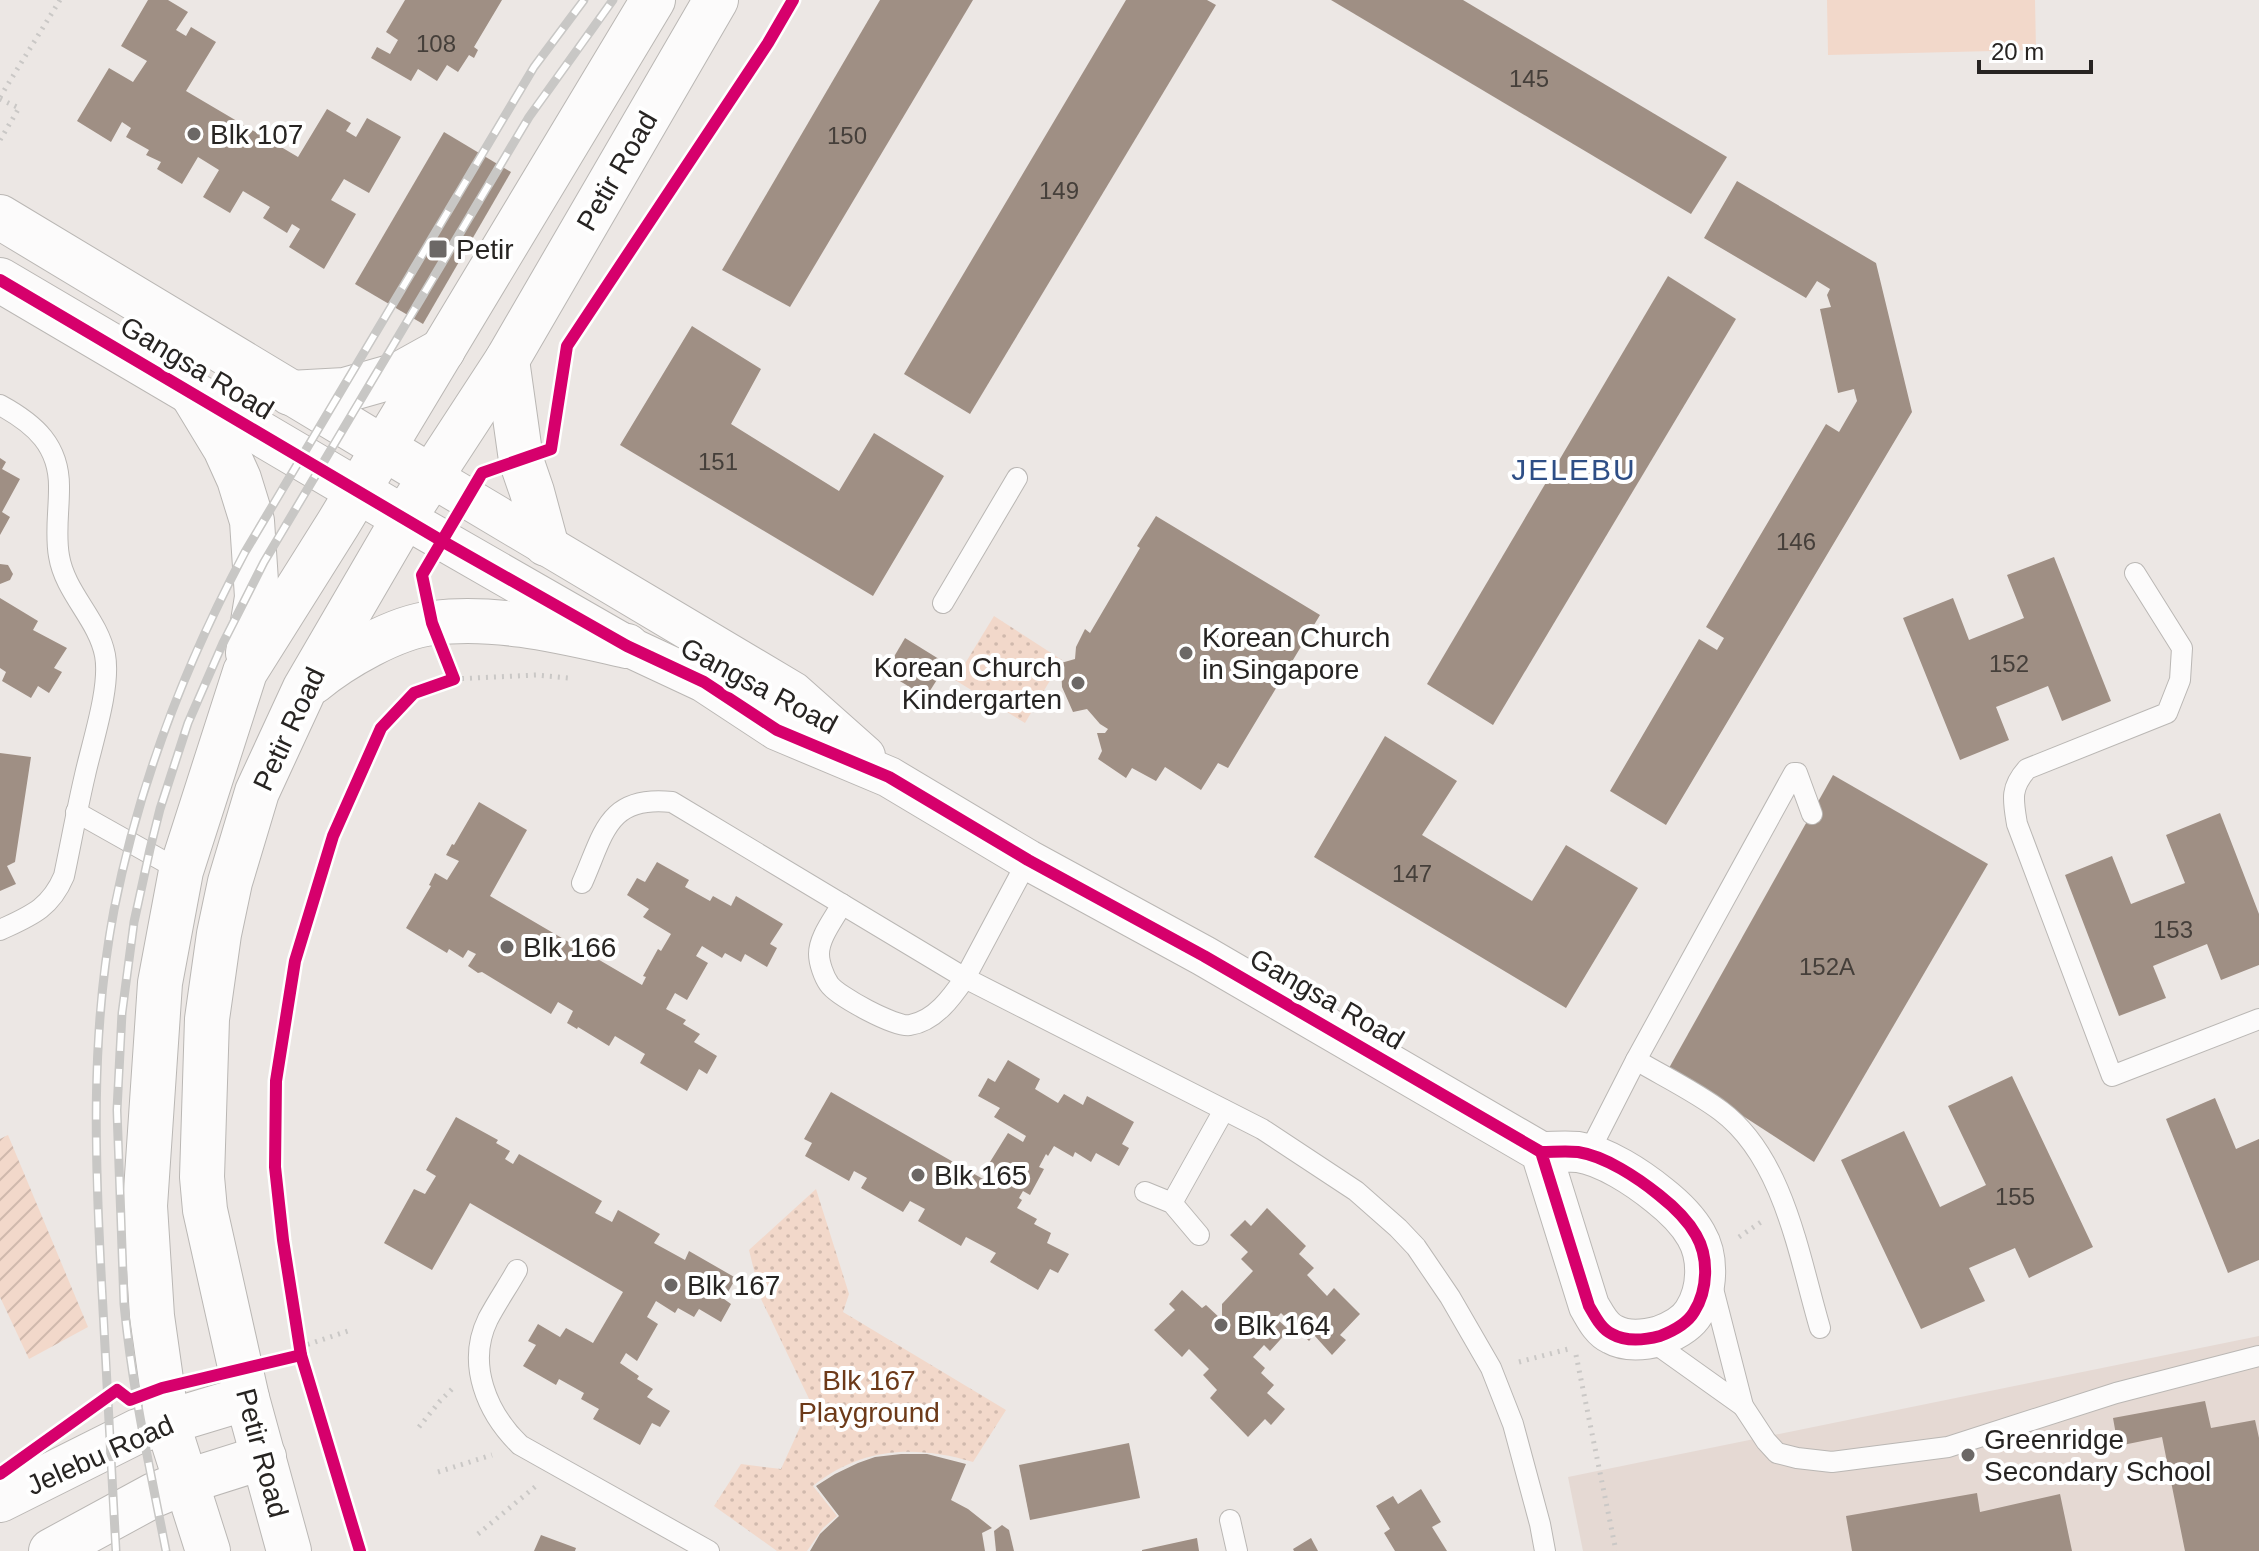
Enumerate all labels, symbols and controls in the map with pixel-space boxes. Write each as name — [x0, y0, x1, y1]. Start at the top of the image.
scale bar — [1979, 24, 2091, 74]
house number: 108 — [416, 30, 456, 57]
text: 20 m — [1991, 38, 2044, 65]
house number: 145 — [1509, 65, 1549, 92]
street label: Petir Road — [571, 106, 663, 236]
place label: Blk 107 — [210, 119, 303, 150]
house number: 150 — [827, 122, 867, 149]
marker: Blk 107 — [185, 125, 203, 143]
house number: 149 — [1039, 177, 1079, 204]
place label: Petir — [456, 234, 514, 265]
marker: Petir — [427, 238, 449, 260]
street label: Gangsa Road — [115, 310, 279, 426]
house number: 151 — [698, 448, 738, 475]
district label: JELEBU — [1511, 453, 1637, 486]
house number: 146 — [1776, 528, 1816, 555]
place label: Korean Church in Singapore — [1202, 622, 1390, 685]
street label: Gangsa Road — [675, 632, 843, 740]
marker: Korean Church in Singapore — [1177, 644, 1195, 662]
house number: 152 — [1989, 650, 2029, 677]
place label: Korean Church Kindergarten — [874, 652, 1062, 715]
street label: Petir Road — [247, 662, 331, 796]
marker: Korean Church Kindergarten — [1069, 674, 1087, 692]
house number: 147 — [1392, 860, 1432, 887]
house number: 153 — [2153, 916, 2193, 943]
place label: Blk 166 — [523, 932, 616, 963]
marker: Blk 166 — [498, 938, 516, 956]
street label: Gangsa Road — [1244, 942, 1410, 1056]
house number: 152A — [1799, 953, 1855, 980]
place label: Blk 165 — [934, 1160, 1027, 1191]
marker: Blk 165 — [909, 1166, 927, 1184]
house number: 155 — [1995, 1183, 2035, 1210]
place label: Blk 167 — [687, 1270, 780, 1301]
marker: Blk 167 — [662, 1276, 680, 1294]
place label: Blk 164 — [1237, 1310, 1330, 1341]
marker: Blk 164 — [1212, 1316, 1230, 1334]
park label: Blk 167 Playground — [798, 1365, 940, 1428]
street label: Petir Road — [230, 1385, 294, 1521]
street label: Jelebu Road — [22, 1409, 178, 1501]
place label: Greenridge Secondary School — [1984, 1424, 2211, 1487]
marker: Greenridge Secondary School — [1959, 1446, 1977, 1464]

